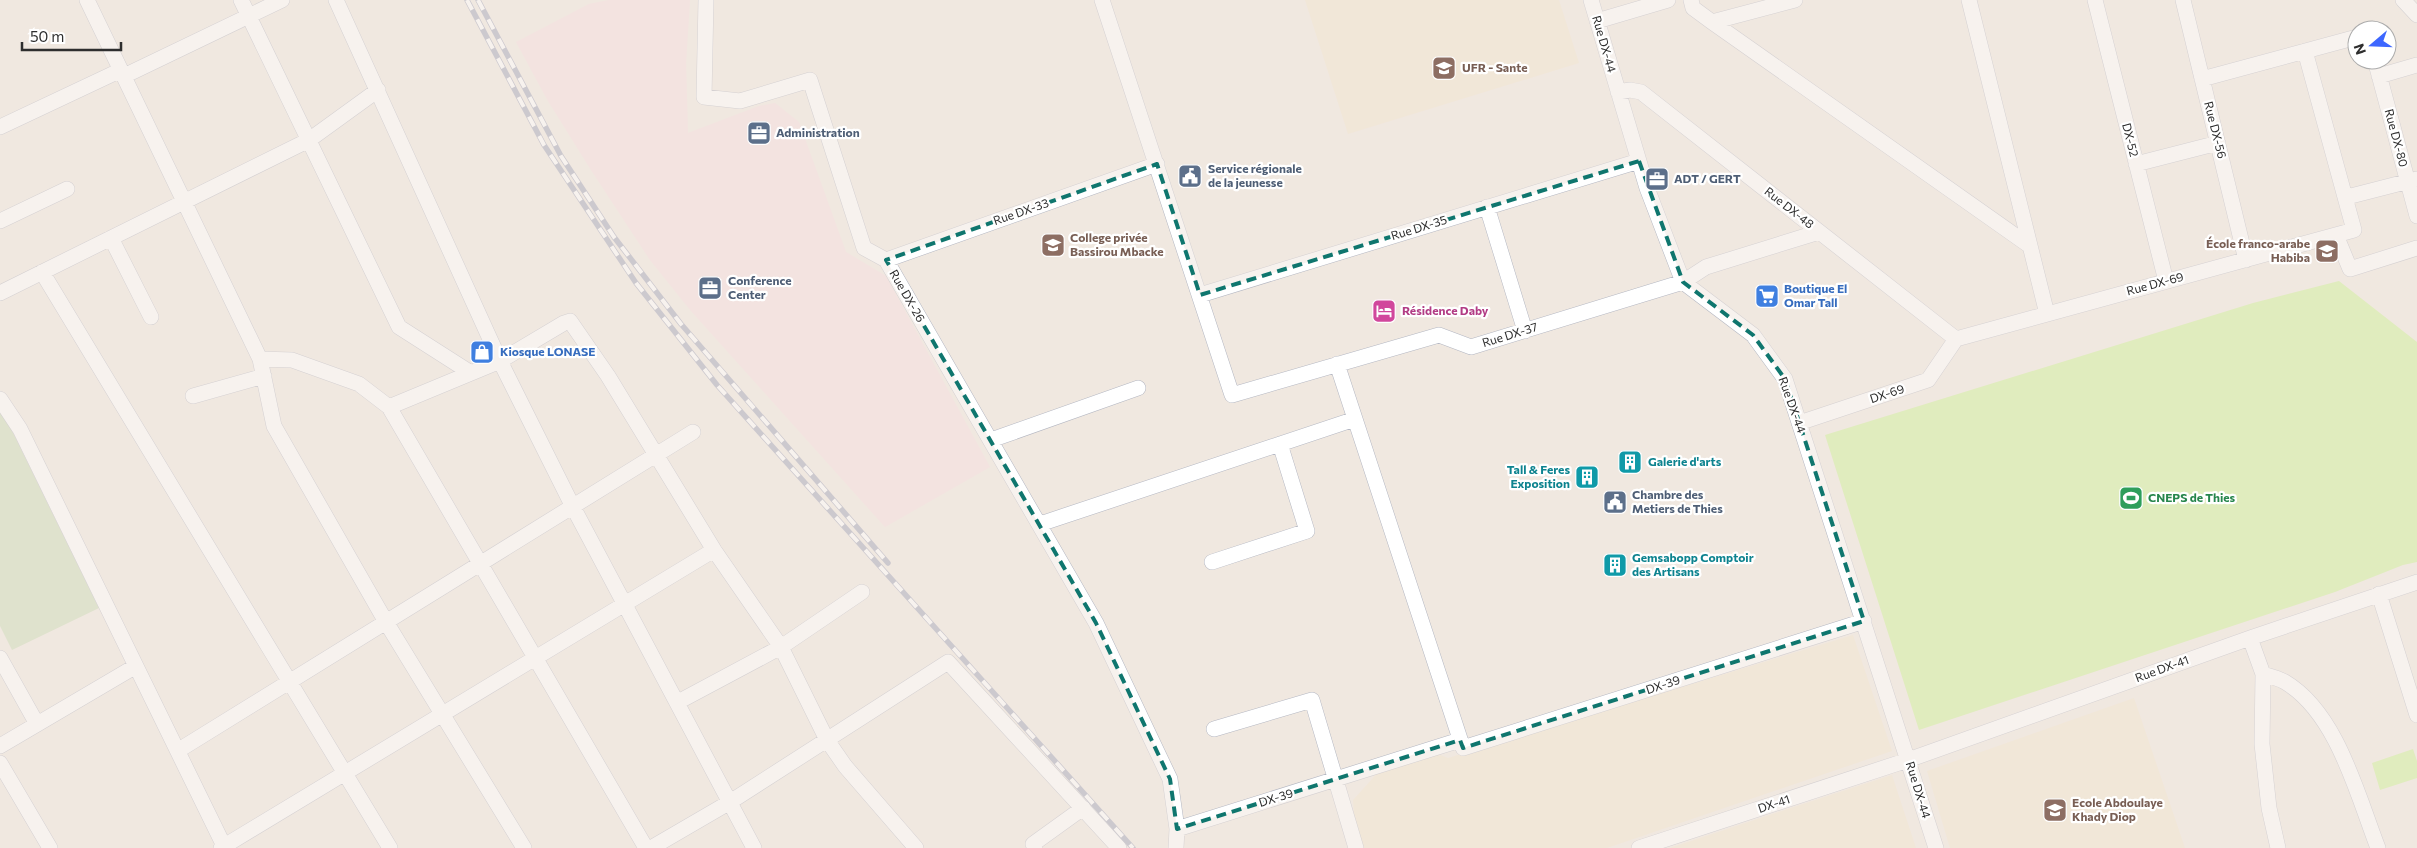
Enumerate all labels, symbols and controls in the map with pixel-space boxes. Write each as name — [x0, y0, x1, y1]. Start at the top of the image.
street label: Rue DX-44 — [1590, 14, 1620, 74]
scale bar — [22, 20, 121, 52]
north arrow — [2347, 20, 2397, 70]
text: 50 m — [30, 27, 64, 45]
text: N — [2349, 42, 2369, 57]
school or university icon: UFR - Sante — [1431, 55, 1457, 81]
place label: UFR - Sante — [1462, 60, 1527, 74]
street label: Rue DX-56 — [2202, 100, 2230, 160]
street label: Rue DX-80 — [2383, 107, 2411, 168]
office icon: Administration — [746, 120, 772, 146]
street label: DX-52 — [2120, 121, 2142, 159]
place label: Administration — [776, 125, 860, 139]
place label: Service régionale de la jeunesse — [1208, 161, 1302, 189]
public building icon: Service régionale de la jeunesse — [1177, 163, 1203, 189]
office icon: ADT / GERT — [1644, 166, 1670, 192]
place label: ADT / GERT — [1674, 171, 1741, 185]
street label: Rue DX-48 — [1762, 184, 1817, 231]
street label: Rue DX-33 — [991, 195, 1050, 227]
street label: Rue DX-35 — [1389, 212, 1449, 242]
place label: College privée Bassirou Mbacke — [1070, 230, 1164, 258]
school or university icon: College privée Bassirou Mbacke — [1040, 232, 1066, 258]
place label: École franco-arabe Habiba — [2206, 236, 2310, 264]
school or university icon: École franco-arabe Habiba — [2314, 238, 2340, 264]
street label: Rue DX-26 — [887, 267, 928, 324]
street label: Rue DX-69 — [2125, 269, 2185, 297]
place label: Conference Center — [728, 273, 792, 301]
office icon: Conference Center — [697, 275, 723, 301]
place label: Boutique El Omar Tall — [1784, 281, 1847, 309]
supermarket icon: Boutique El Omar Tall — [1754, 283, 1780, 309]
hotel icon: Résidence Daby — [1371, 298, 1397, 324]
place label: Résidence Daby — [1402, 303, 1489, 317]
street label: Rue DX-37 — [1480, 319, 1539, 349]
shop icon: Kiosque LONASE — [469, 339, 495, 365]
place label: Kiosque LONASE — [500, 344, 595, 358]
street label: Rue DX-44 — [1776, 375, 1810, 435]
street label: DX-69 — [1868, 381, 1906, 405]
building icon: Galerie d'arts — [1617, 449, 1643, 475]
place label: Galerie d'arts — [1648, 454, 1722, 468]
place label: Tall & Feres Exposition — [1507, 462, 1570, 490]
building icon: Tall & Feres Exposition — [1574, 464, 1600, 490]
sports icon: CNEPS de Thies — [2118, 485, 2144, 511]
place label: Chambre des Metiers de Thies — [1632, 487, 1723, 515]
public building icon: Chambre des Metiers de Thies — [1602, 489, 1628, 515]
place label: CNEPS de Thies — [2148, 490, 2236, 504]
place label: Gemsabopp Comptoir des Artisans — [1632, 550, 1754, 578]
building icon: Gemsabopp Comptoir des Artisans — [1602, 552, 1628, 578]
street label: Rue DX-41 — [2133, 652, 2191, 684]
street label: DX-39 — [1644, 672, 1682, 696]
street label: Rue DX-44 — [1904, 760, 1934, 820]
street label: DX-39 — [1257, 785, 1295, 809]
street label: DX-41 — [1756, 791, 1792, 815]
place label: Ecole Abdoulaye Khady Diop — [2072, 795, 2163, 823]
school or university icon: Ecole Abdoulaye Khady Diop — [2042, 797, 2068, 823]

